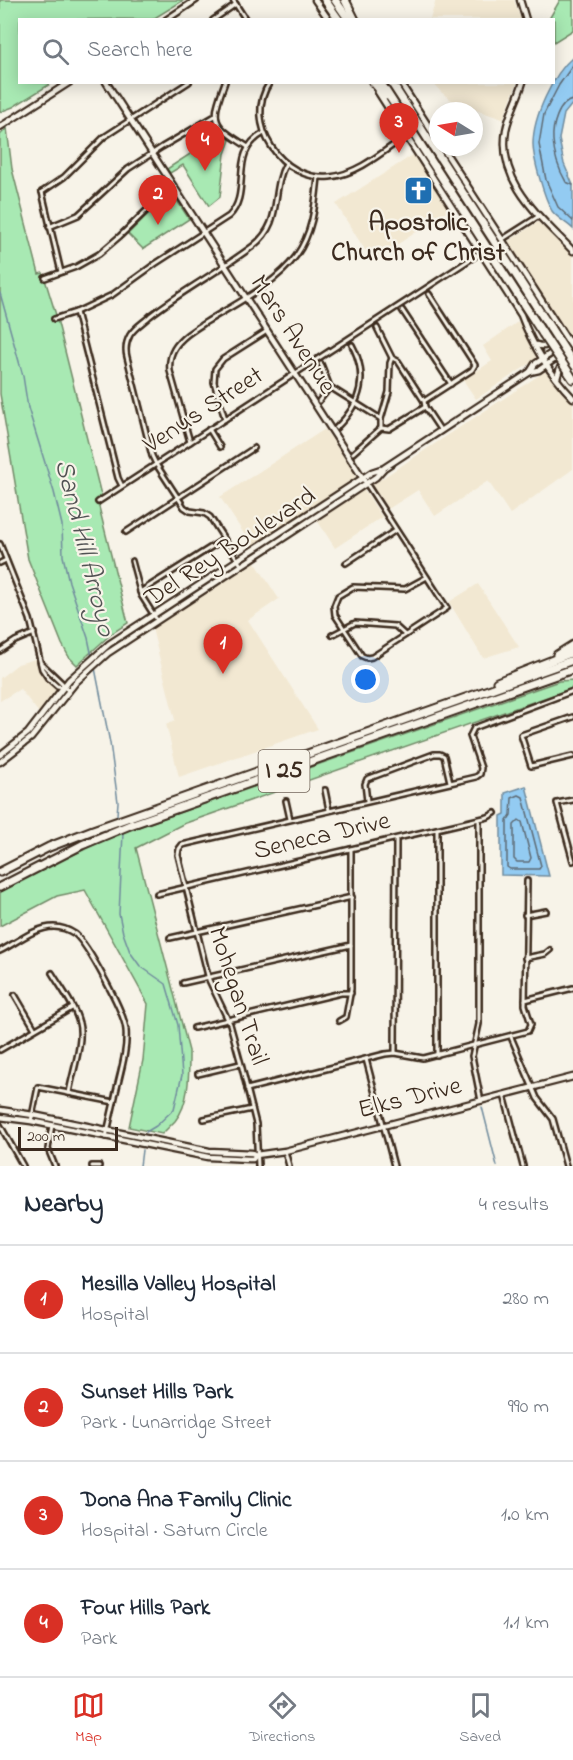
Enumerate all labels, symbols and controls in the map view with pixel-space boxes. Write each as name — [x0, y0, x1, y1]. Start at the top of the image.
search box — [18, 18, 555, 84]
icon: search — [39, 35, 72, 68]
text: Search here — [87, 35, 192, 67]
north arrow — [429, 102, 483, 156]
pin: 3 — [380, 104, 418, 153]
pin: 4 — [186, 122, 224, 171]
church icon: Apostolic Church of Christ — [402, 174, 434, 206]
pin: 2 — [138, 176, 178, 225]
place label: Apostolic Church of Christ — [331, 205, 505, 273]
street label: Mars Avenue — [239, 268, 345, 402]
street label: Venus Street — [135, 358, 272, 465]
water label: Sand Hill Arroyo — [43, 456, 125, 641]
street label: Del Rey Boulevard — [137, 478, 324, 618]
pin: 1 — [204, 624, 242, 674]
your location — [351, 665, 380, 694]
road number: I 25 — [258, 750, 310, 792]
street label: Seneca Drive — [250, 803, 394, 871]
street label: Mohegan Trail — [197, 922, 277, 1070]
street label: Elks Drive — [354, 1068, 466, 1130]
scale bar — [18, 1124, 118, 1152]
text: 200 m — [27, 1125, 65, 1149]
text: Nearby — [24, 1186, 103, 1224]
text: 4 results — [479, 1191, 549, 1220]
text: Mesilla Valley Hospital — [81, 1269, 276, 1301]
text: 1 — [40, 1285, 47, 1314]
text: 280 m — [502, 1285, 549, 1314]
text: Hospital — [81, 1301, 149, 1330]
text: Sunset Hills Park — [81, 1377, 233, 1409]
text: 2 — [39, 1393, 48, 1422]
text: 990 m — [508, 1393, 549, 1422]
text: Park · Lunarridge Street — [81, 1409, 271, 1438]
text: Dona Ana Family Clinic — [81, 1485, 292, 1517]
text: 3 — [39, 1501, 48, 1530]
text: 1.0 km — [501, 1501, 549, 1530]
text: Hospital · Saturn Circle — [81, 1517, 268, 1546]
text: Four Hills Park — [81, 1593, 210, 1625]
text: 4 — [39, 1609, 48, 1638]
text: 1.1 km — [503, 1609, 549, 1638]
text: Park — [81, 1625, 117, 1654]
tab: Map — [72, 1689, 105, 1749]
tab: Directions — [249, 1689, 315, 1749]
tab: Saved — [459, 1689, 501, 1749]

